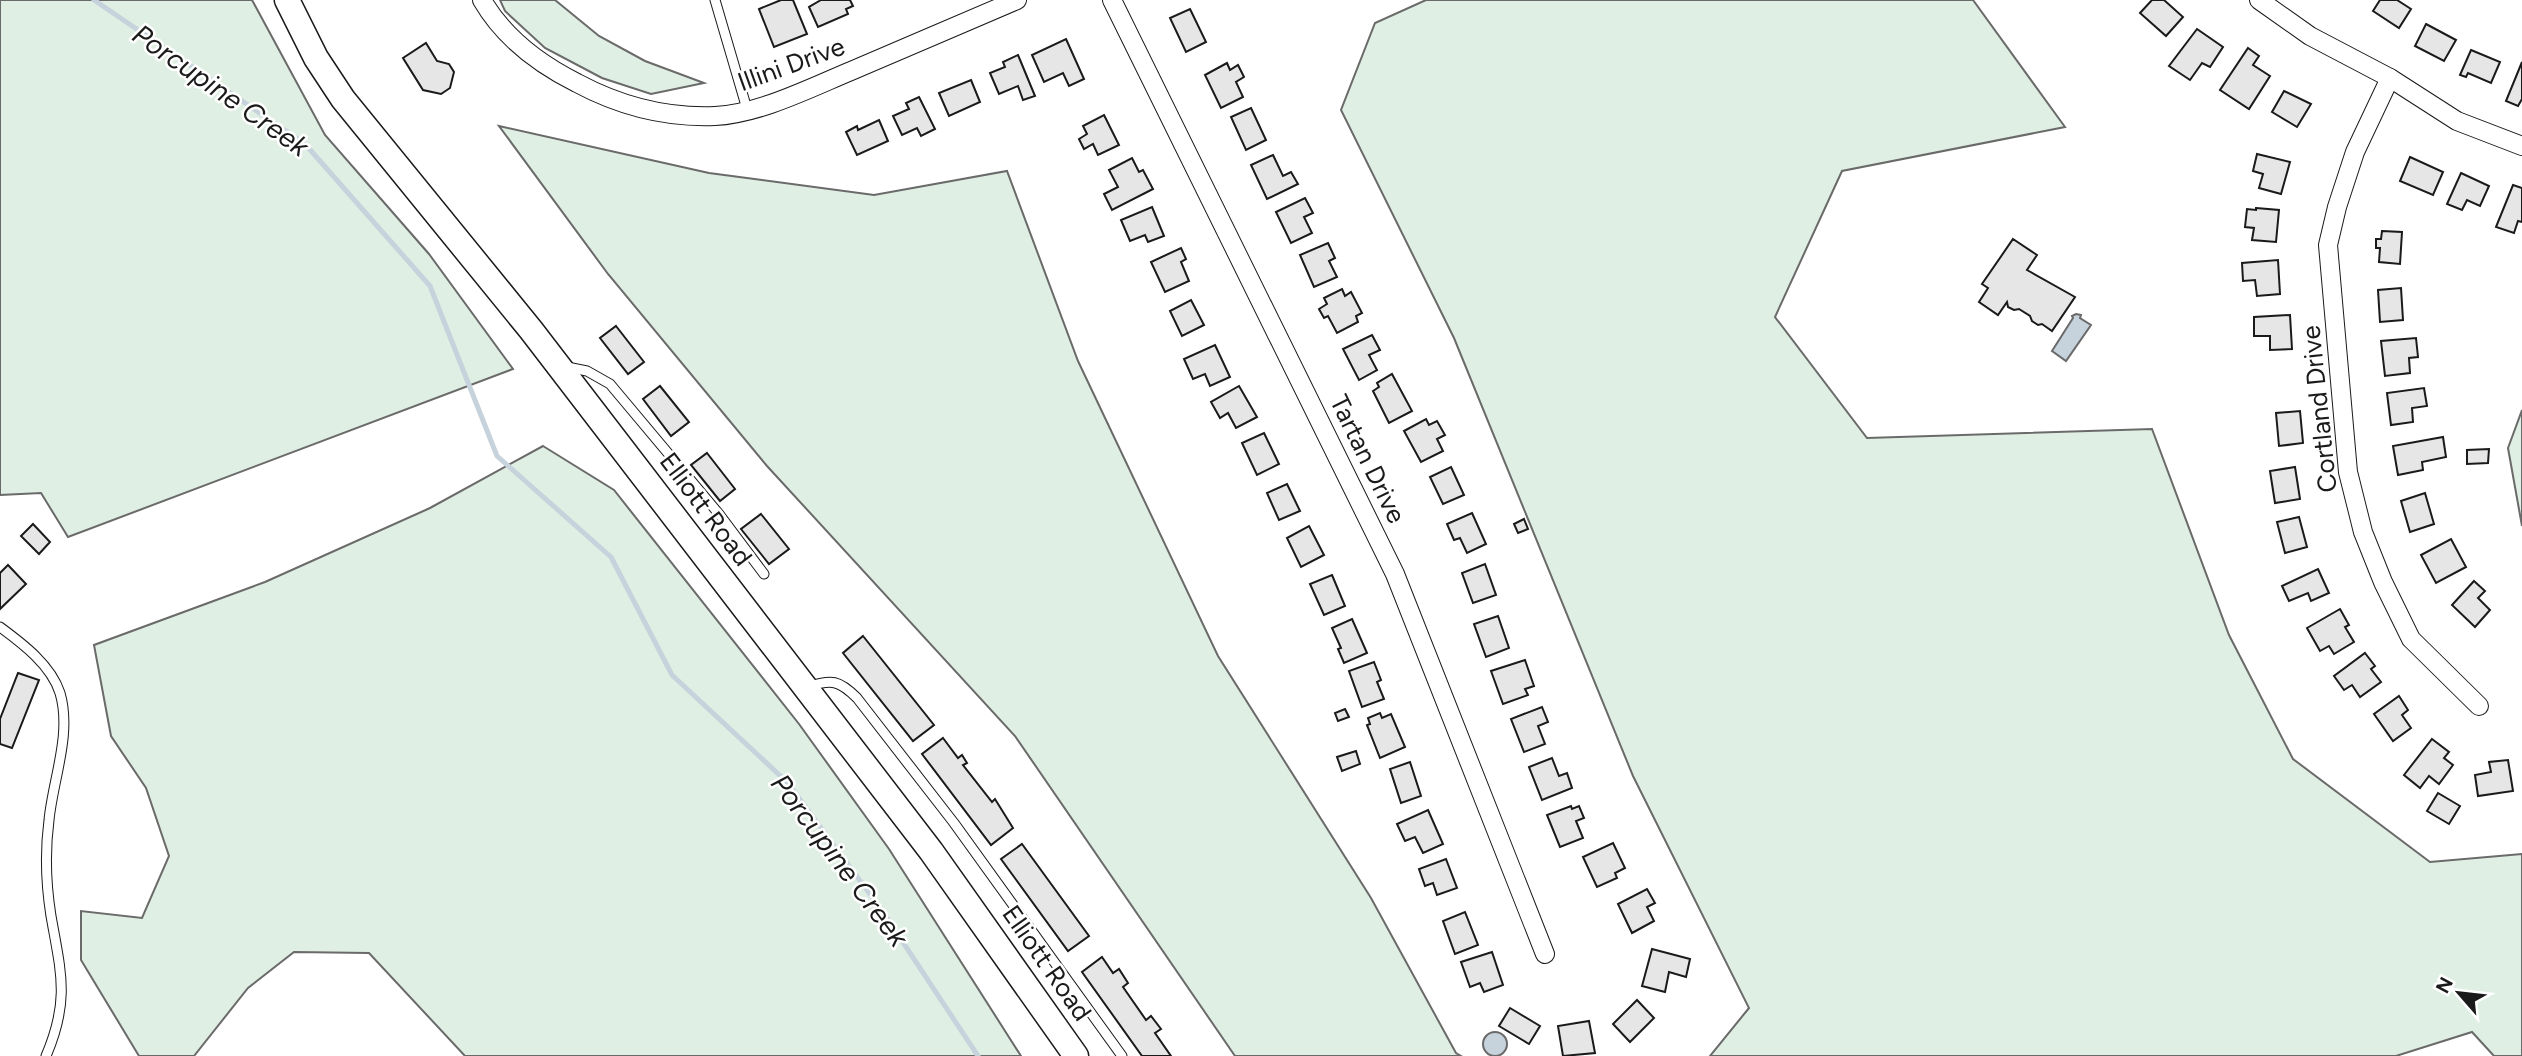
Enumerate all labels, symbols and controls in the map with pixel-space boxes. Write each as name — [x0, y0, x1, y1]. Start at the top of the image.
water label: Porcupine Creek — [126, 17, 317, 164]
street label: Illini Drive — [733, 30, 849, 98]
street label: Cortland Drive — [2294, 324, 2344, 494]
street label: Tartan Drive — [1323, 390, 1413, 528]
street label: Elliott Road — [653, 446, 759, 572]
water label: Porcupine Creek — [764, 767, 917, 954]
street label: Elliott Road — [995, 899, 1099, 1027]
north arrow — [2424, 958, 2494, 1028]
text: N — [2431, 973, 2458, 997]

